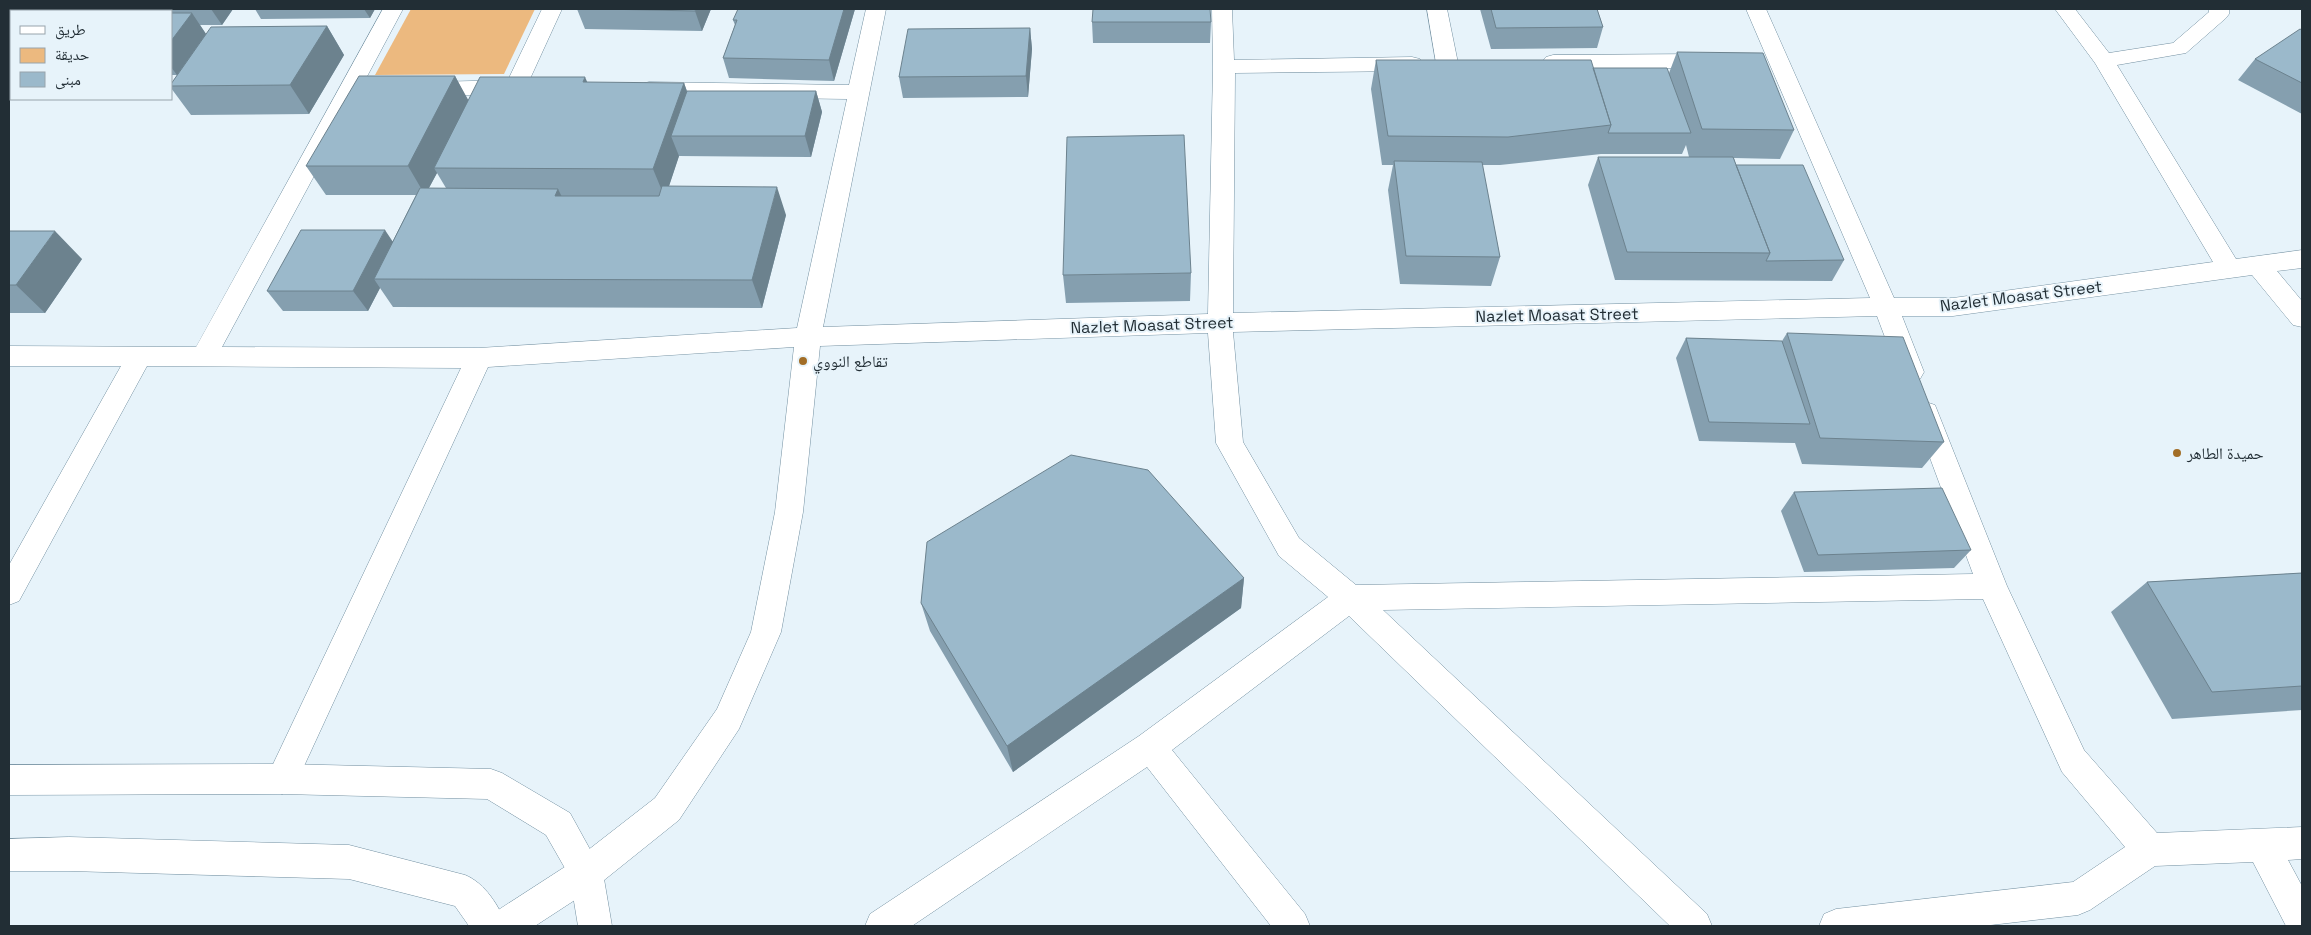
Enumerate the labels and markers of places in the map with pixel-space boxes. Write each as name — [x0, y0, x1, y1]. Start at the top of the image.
place label: تقاطع النووي — [813, 351, 888, 374]
marker: تقاطع النووي — [797, 355, 809, 367]
place label: حميدة الطاهر — [2186, 443, 2264, 464]
marker: حميدة الطاهر — [2171, 447, 2183, 459]

